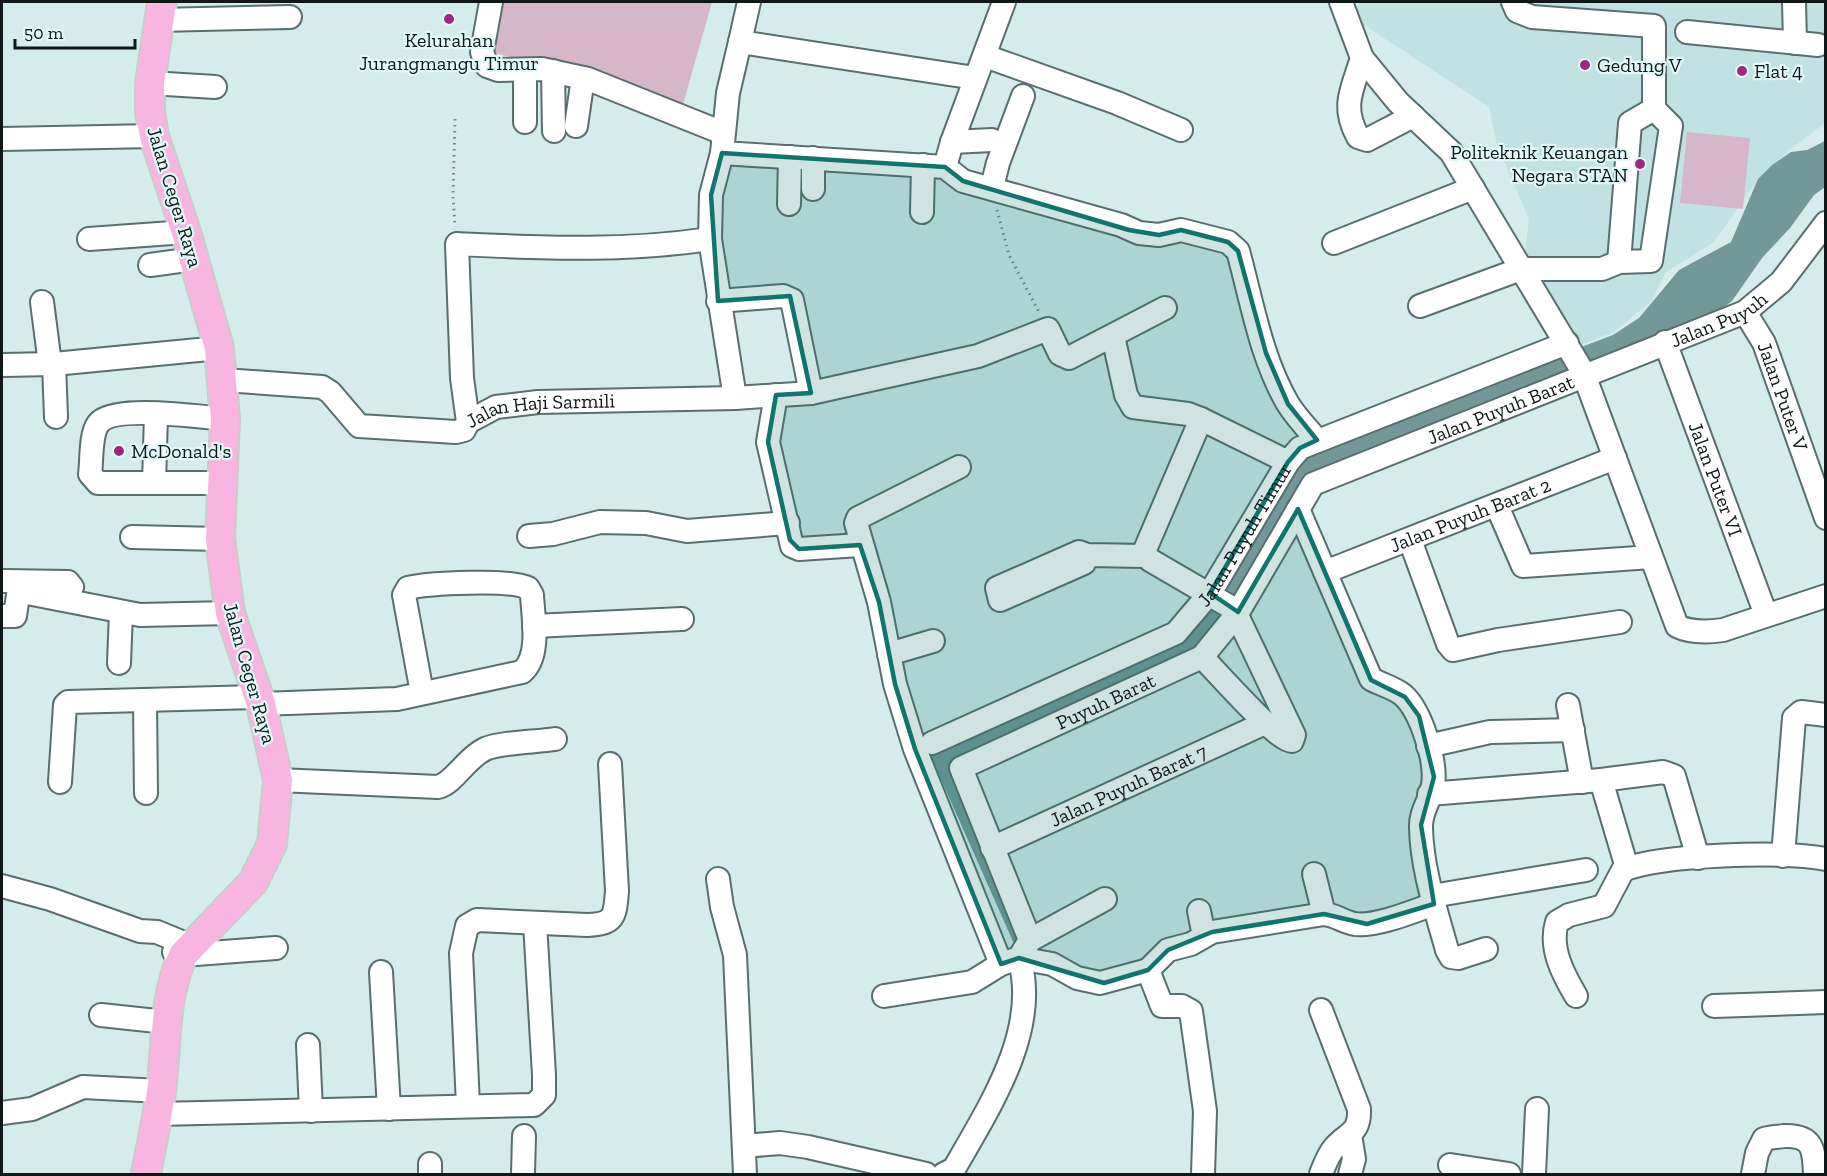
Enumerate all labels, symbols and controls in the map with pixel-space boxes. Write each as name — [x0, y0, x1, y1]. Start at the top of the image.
scale bar — [15, 12, 135, 50]
marker: Kelurahan Jurangmangu Timur — [442, 12, 456, 26]
text: 50 m — [24, 22, 64, 44]
place label: Kelurahan Jurangmangu Timur — [359, 28, 539, 75]
place label: Gedung V — [1597, 53, 1682, 77]
marker: Gedung V — [1578, 58, 1592, 72]
place label: Flat 4 — [1754, 59, 1803, 83]
marker: Flat 4 — [1735, 64, 1749, 78]
street label: Jalan Ceger Raya — [142, 124, 208, 271]
place label: Politeknik Keuangan Negara STAN — [1450, 140, 1629, 187]
marker: Politeknik Keuangan Negara STAN — [1633, 157, 1647, 171]
street label: Jalan Puyuh — [1667, 286, 1773, 352]
street label: Jalan Puter V — [1753, 339, 1813, 454]
street label: Jalan Puyuh Barat — [1424, 369, 1578, 449]
street label: Jalan Haji Sarmili — [462, 388, 616, 433]
street label: Jalan Puter VI — [1684, 418, 1748, 539]
place label: McDonald's — [131, 439, 231, 463]
marker: McDonald's — [112, 444, 126, 458]
street label: Jalan Puyuh Timur — [1192, 458, 1297, 611]
street label: Jalan Puyuh Barat 2 — [1386, 473, 1554, 557]
street label: Jalan Ceger Raya — [218, 600, 282, 747]
street label: Puyuh Barat — [1052, 668, 1160, 735]
street label: Jalan Puyuh Barat 7 — [1046, 739, 1211, 832]

